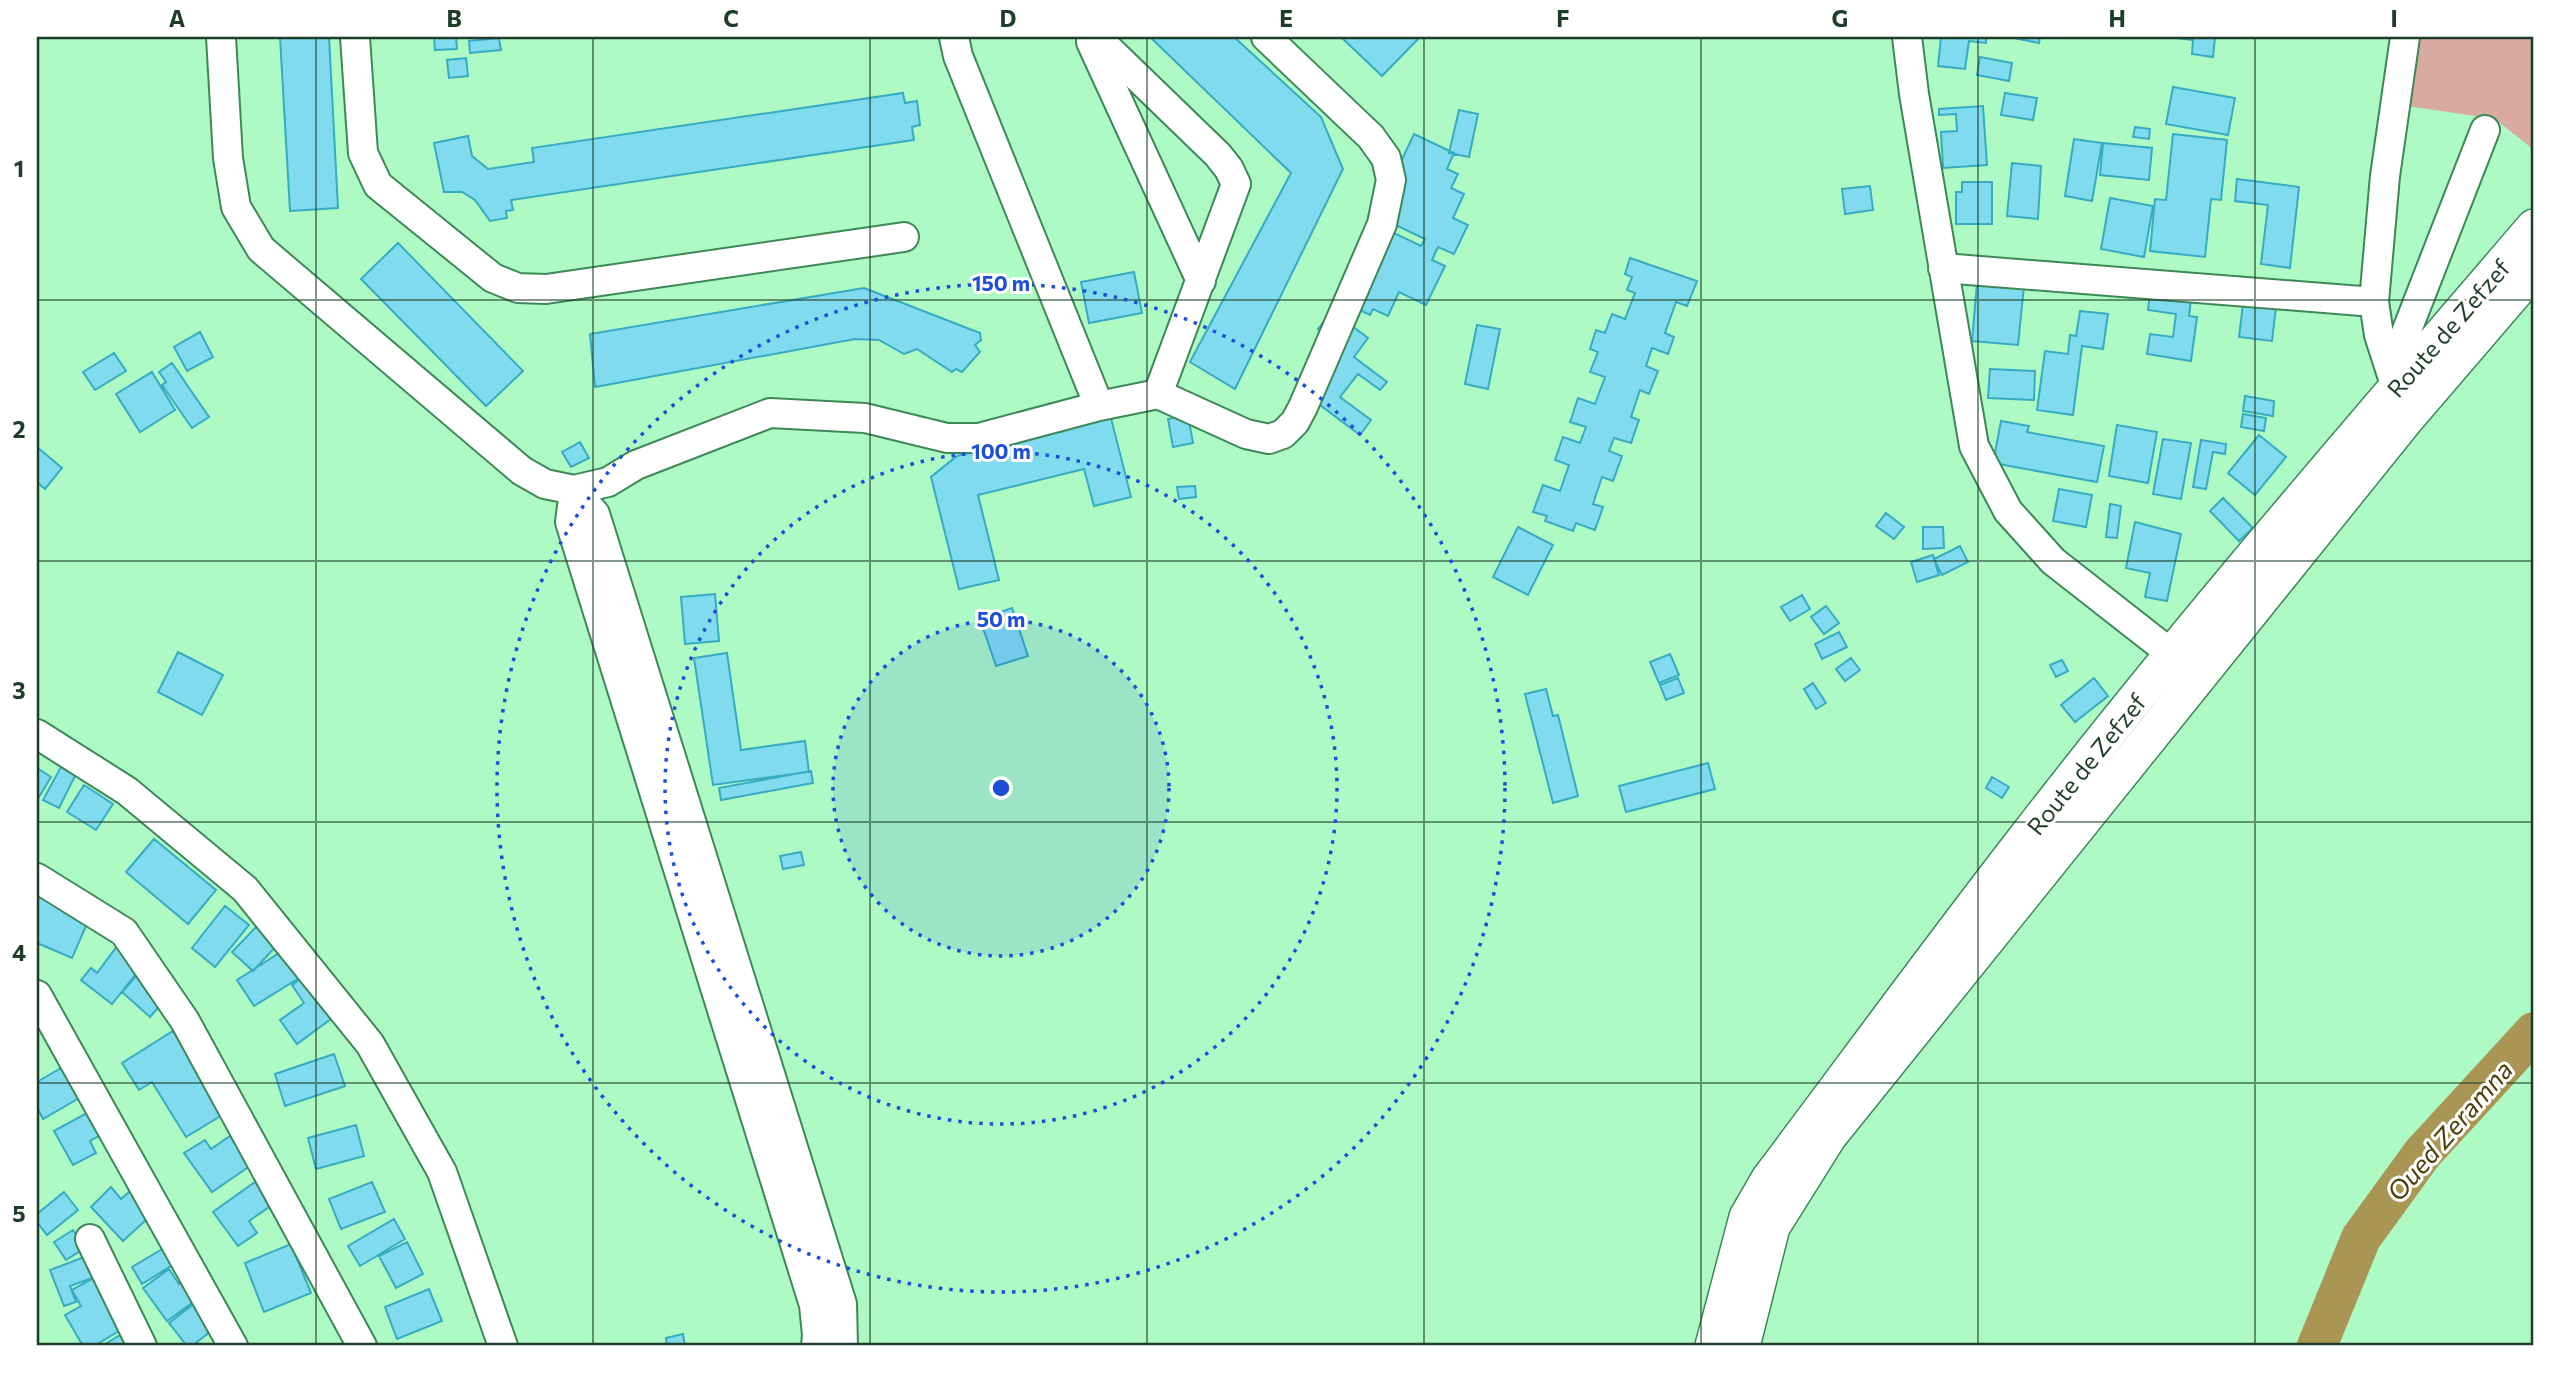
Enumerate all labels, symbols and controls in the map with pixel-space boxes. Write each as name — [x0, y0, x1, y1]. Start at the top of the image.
text: A — [169, 4, 186, 32]
text: B — [446, 4, 462, 32]
text: C — [723, 4, 739, 32]
text: D — [1000, 4, 1017, 32]
text: E — [1279, 4, 1293, 32]
text: F — [1556, 4, 1570, 32]
text: G — [1832, 4, 1848, 32]
text: H — [2108, 4, 2126, 32]
text: I — [2390, 4, 2398, 32]
text: 1 — [14, 154, 24, 182]
street label: Route de Zefzef — [2380, 253, 2516, 403]
text: 150 m — [972, 270, 1030, 295]
text: 2 — [12, 415, 26, 443]
text: 100 m — [971, 438, 1031, 463]
text: 50 m — [977, 606, 1025, 631]
text: 3 — [12, 676, 26, 704]
street label: Route de Zefzef — [2020, 687, 2152, 840]
centre of rings — [989, 776, 1013, 800]
text: 4 — [12, 938, 26, 966]
water label: Oued Zeramna — [2380, 1054, 2518, 1206]
text: 5 — [12, 1199, 26, 1227]

